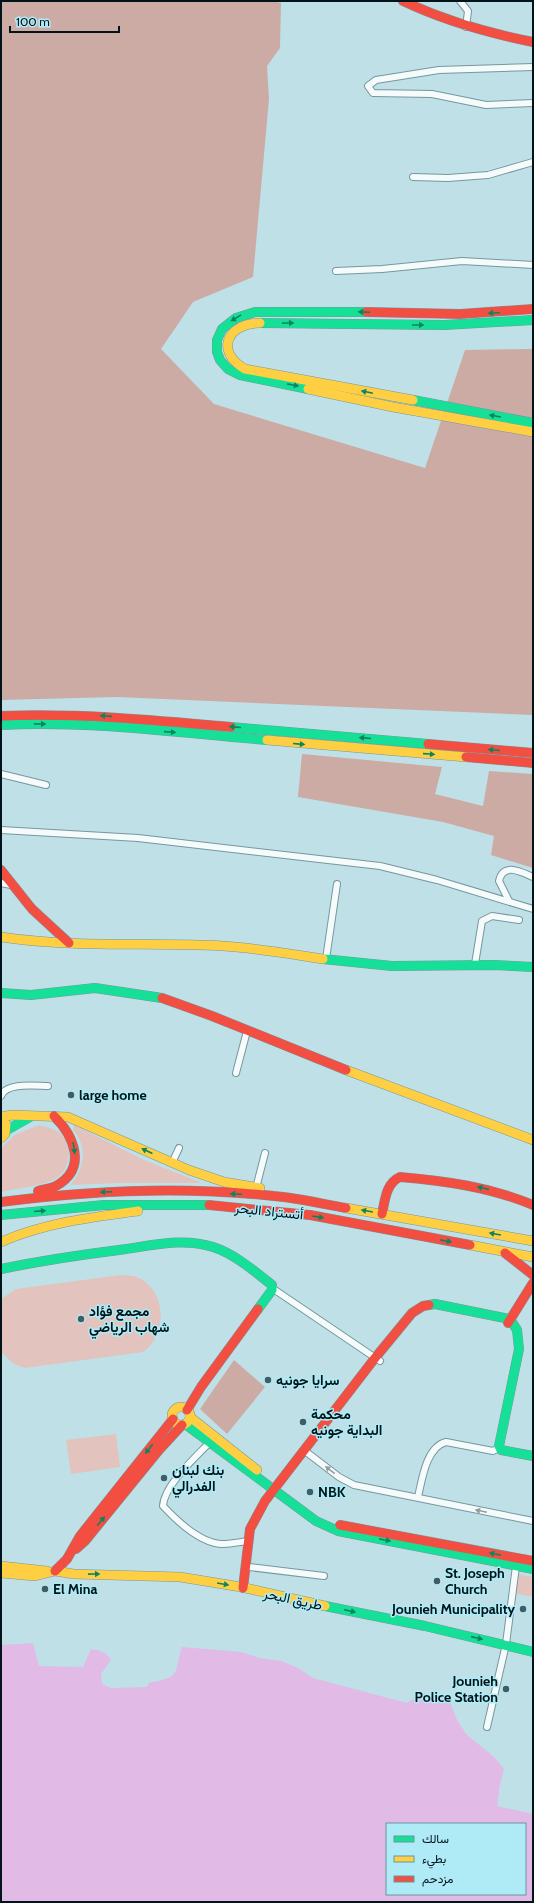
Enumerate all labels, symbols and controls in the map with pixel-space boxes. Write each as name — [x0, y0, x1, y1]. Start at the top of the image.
scale bar — [10, 8, 119, 34]
text: 100 m — [16, 14, 50, 29]
one-way arrow — [357, 309, 370, 315]
one-way arrow — [488, 309, 500, 316]
one-way arrow — [230, 315, 242, 322]
one-way arrow — [282, 320, 295, 326]
one-way arrow — [412, 322, 425, 328]
one-way arrow — [287, 383, 299, 389]
one-way arrow — [361, 388, 373, 394]
one-way arrow — [488, 413, 501, 419]
one-way arrow — [100, 713, 112, 720]
one-way arrow — [34, 720, 46, 727]
one-way arrow — [229, 723, 241, 730]
one-way arrow — [164, 729, 176, 736]
one-way arrow — [359, 735, 371, 741]
one-way arrow — [293, 740, 305, 747]
one-way arrow — [488, 747, 500, 753]
one-way arrow — [423, 750, 435, 757]
place label: large home — [79, 1086, 147, 1104]
marker: large home — [66, 1090, 76, 1100]
one-way arrow — [71, 1142, 77, 1154]
one-way arrow — [141, 1148, 152, 1154]
one-way arrow — [477, 1185, 489, 1191]
one-way arrow — [100, 1189, 112, 1196]
one-way arrow — [230, 1190, 242, 1197]
street label: أتستراد البحر — [233, 1198, 304, 1224]
one-way arrow — [34, 1207, 46, 1214]
one-way arrow — [361, 1208, 373, 1214]
one-way arrow — [312, 1214, 324, 1220]
one-way arrow — [489, 1231, 501, 1237]
one-way arrow — [440, 1238, 452, 1244]
place label: مجمع فؤاد شهاب الرياضي — [89, 1302, 170, 1339]
marker: مجمع فؤاد شهاب الرياضي — [76, 1314, 86, 1324]
place label: سرايا جونيه — [276, 1371, 339, 1389]
marker: سرايا جونيه — [263, 1375, 273, 1385]
place label: محكمة البداية جونيه — [311, 1405, 383, 1439]
marker: محكمة البداية جونيه — [298, 1417, 308, 1427]
one-way arrow — [144, 1444, 153, 1455]
place label: بنك لبنان الفدرالي — [172, 1461, 224, 1498]
one-way arrow — [325, 1466, 335, 1474]
marker: بنك لبنان الفدرالي — [159, 1473, 169, 1483]
place label: NBK — [318, 1483, 346, 1501]
marker: NBK — [305, 1487, 315, 1497]
one-way arrow — [475, 1507, 487, 1513]
one-way arrow — [97, 1516, 105, 1527]
one-way arrow — [378, 1538, 391, 1544]
one-way arrow — [489, 1551, 501, 1557]
place label: St. Joseph Church — [445, 1564, 505, 1598]
one-way arrow — [88, 1571, 101, 1577]
marker: St. Joseph Church — [432, 1576, 442, 1586]
place label: El Mina — [53, 1580, 97, 1598]
one-way arrow — [217, 1581, 229, 1587]
marker: El Mina — [40, 1584, 50, 1594]
street label: طريق البحر — [261, 1584, 324, 1614]
place label: Jounieh Municipality — [391, 1600, 515, 1618]
marker: Jounieh Municipality — [518, 1604, 528, 1614]
one-way arrow — [344, 1609, 356, 1615]
one-way arrow — [471, 1635, 483, 1641]
place label: Jounieh Police Station — [415, 1672, 498, 1706]
marker: Jounieh Police Station — [501, 1684, 511, 1694]
legend — [386, 1823, 526, 1895]
text: سالك — [422, 1831, 449, 1846]
text: بطيء — [422, 1851, 446, 1869]
text: مزدحم — [422, 1871, 453, 1887]

